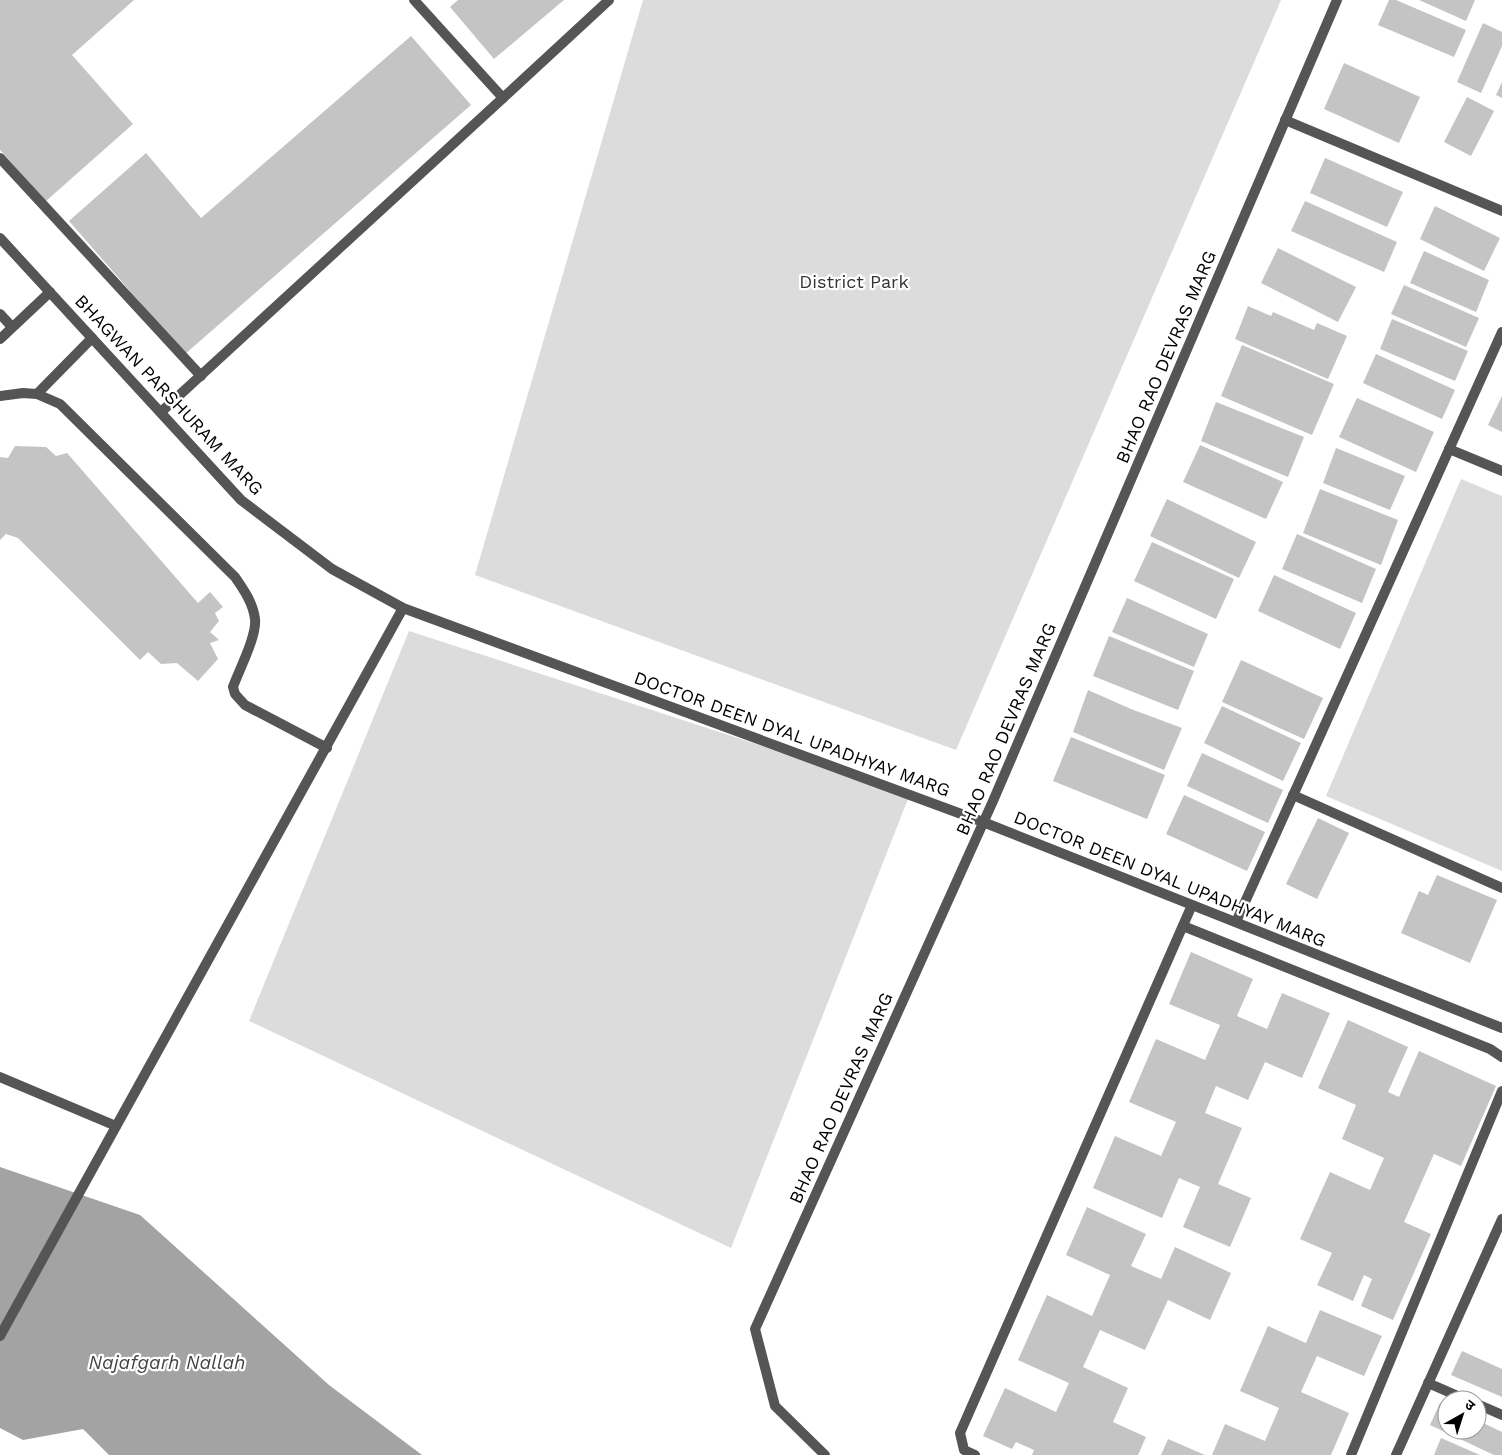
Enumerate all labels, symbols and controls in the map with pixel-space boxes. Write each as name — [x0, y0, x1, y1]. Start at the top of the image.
street label: BHAO RAO DEVRAS MARG — [1111, 247, 1220, 466]
park label: District Park — [799, 271, 909, 292]
street label: BHAGWAN PARSHURAM MARG — [71, 290, 268, 499]
street label: BHAO RAO DEVRAS MARG — [951, 619, 1060, 838]
street label: DOCTOR DEEN DYAL UPADHYAY MARG — [631, 666, 953, 801]
street label: DOCTOR DEEN DYAL UPADHYAY MARG — [1011, 806, 1329, 951]
street label: BHAO RAO DEVRAS MARG — [784, 989, 897, 1207]
water label: Najafgarh Nallah — [88, 1351, 246, 1374]
north arrow — [1437, 1390, 1487, 1440]
text: उ — [1462, 1396, 1479, 1414]

